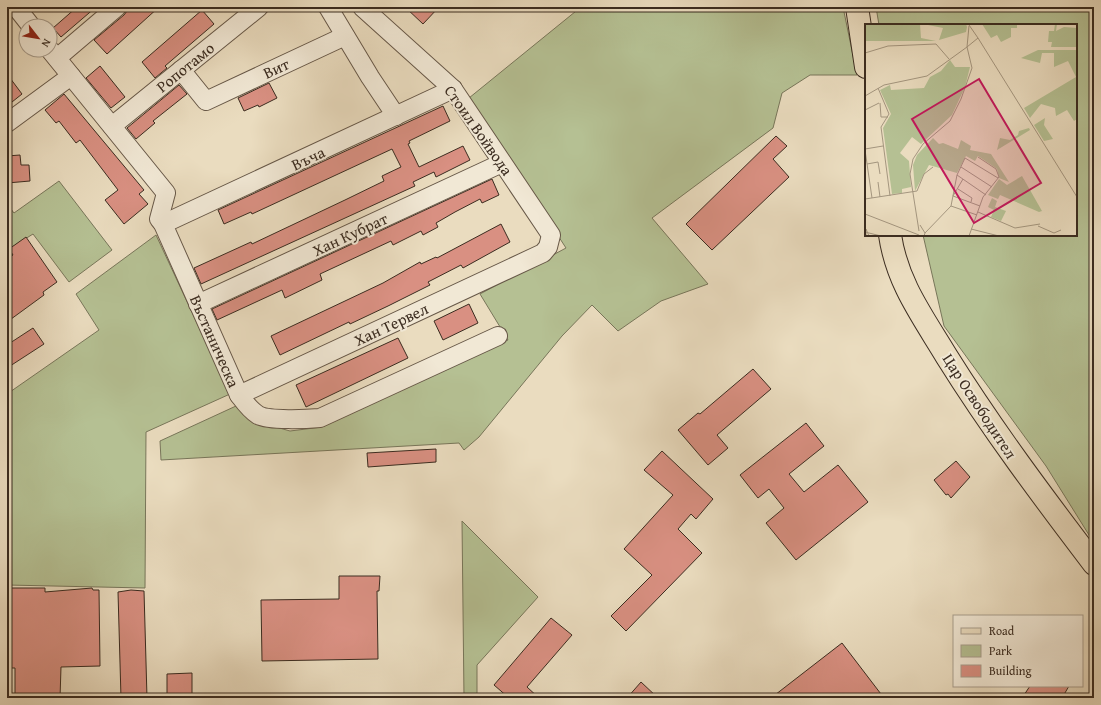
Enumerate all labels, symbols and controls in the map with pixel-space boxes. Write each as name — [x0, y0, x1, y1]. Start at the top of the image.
north arrow — [18, 18, 58, 58]
inset map — [865, 24, 1077, 236]
text: N — [37, 36, 55, 51]
street label: Ропотамо — [151, 36, 219, 98]
street label: Вит — [259, 51, 293, 84]
street label: Стоил Войвода — [439, 80, 519, 180]
street label: Въча — [287, 140, 329, 176]
street label: Хан Кубрат — [308, 206, 392, 262]
street label: Въстаническа — [184, 291, 246, 391]
street label: Хан Тервел — [350, 296, 432, 352]
street label: Цар Освободител — [937, 349, 1023, 464]
legend — [953, 615, 1083, 687]
text: Road — [989, 622, 1015, 639]
text: Park — [989, 642, 1013, 659]
text: Building — [989, 662, 1032, 679]

